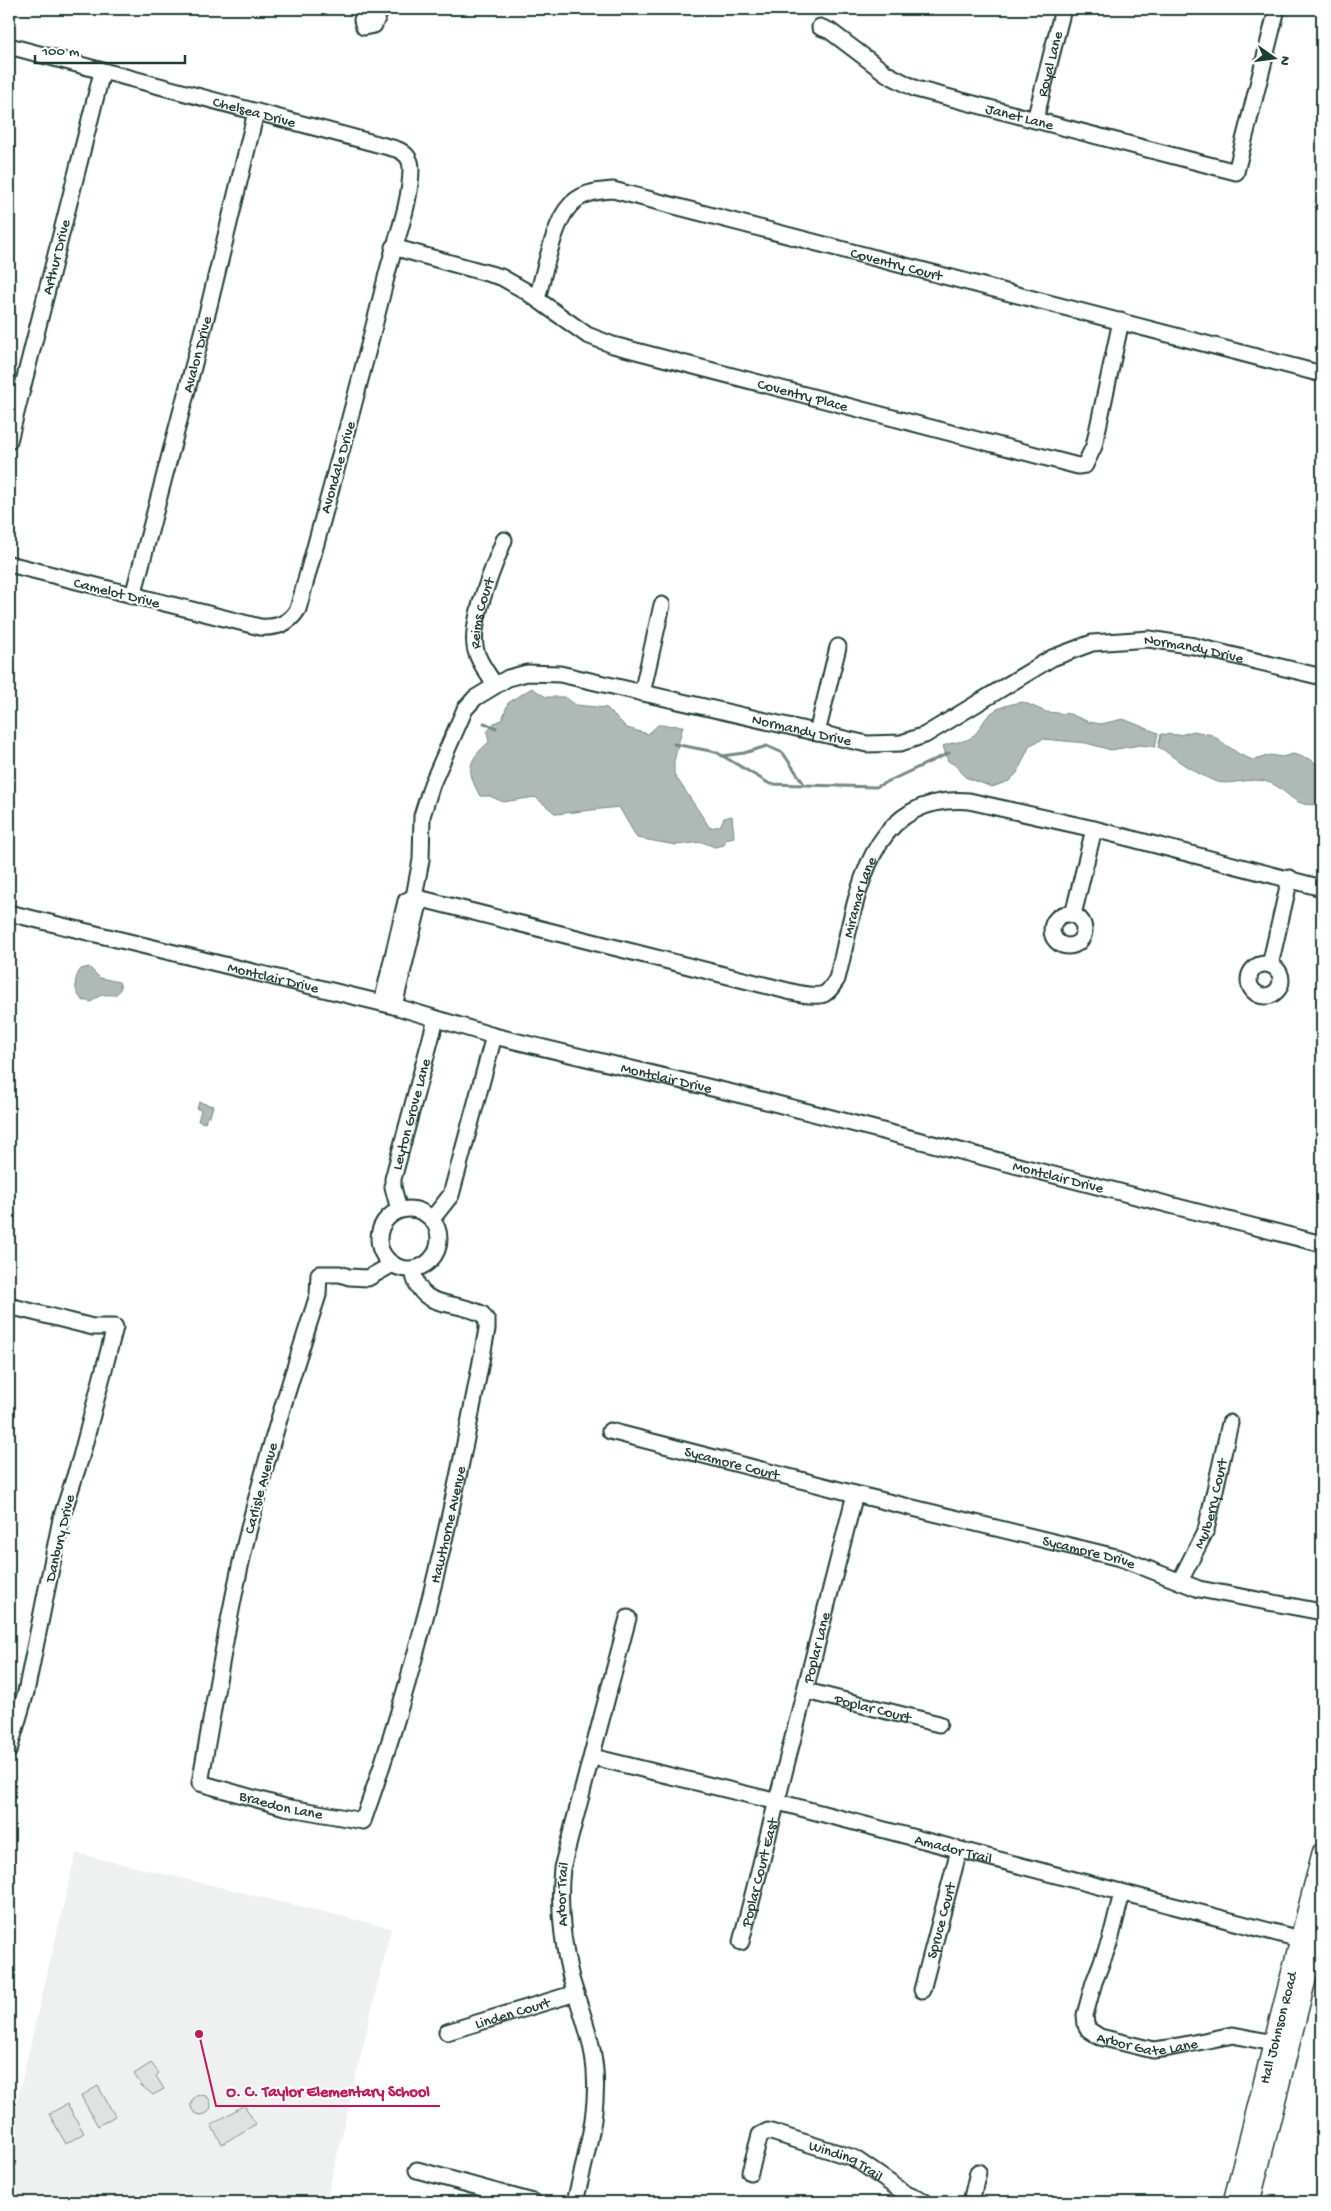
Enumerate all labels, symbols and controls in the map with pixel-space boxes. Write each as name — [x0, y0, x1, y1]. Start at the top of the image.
street label: Royal Lane — [1034, 29, 1068, 99]
scale bar — [35, 32, 185, 64]
north arrow — [1248, 32, 1298, 82]
text: 100 m — [41, 43, 80, 61]
text: N — [1275, 54, 1294, 67]
street label: Chelsea Drive — [210, 94, 298, 133]
street label: Janet Lane — [983, 100, 1055, 135]
street label: Arthur Drive — [39, 217, 76, 297]
street label: Coventry Court — [848, 245, 946, 287]
street label: Avalon Drive — [180, 314, 217, 395]
street label: Coventry Place — [755, 376, 850, 417]
street label: Avondale Drive — [317, 419, 361, 516]
street label: Reims Court — [467, 574, 500, 650]
street label: Camelot Drive — [71, 575, 162, 613]
street label: Normandy Drive — [1143, 632, 1245, 669]
street label: Normandy Drive — [750, 711, 853, 751]
street label: Miramar Lane — [840, 854, 882, 940]
street label: Montclair Drive — [226, 959, 321, 999]
street label: Leyton Grove Lane — [389, 1057, 436, 1172]
street label: Montclair Drive — [619, 1060, 714, 1099]
street label: Montclair Drive — [1011, 1158, 1105, 1199]
street label: Carlisle Avenue — [241, 1441, 283, 1536]
street label: Sycamore Court — [682, 1443, 783, 1486]
street label: Mulberry Court — [1191, 1455, 1233, 1552]
street label: Hawthorne Avenue — [427, 1465, 471, 1585]
street label: Danbury Drive — [42, 1493, 80, 1585]
street label: Sycamore Drive — [1040, 1533, 1138, 1574]
street label: Poplar Lane — [800, 1610, 836, 1686]
street label: Poplar Court — [831, 1691, 915, 1728]
street label: Braedon Lane — [236, 1787, 324, 1825]
street label: Poplar Court East — [738, 1815, 784, 1930]
street label: Amador Trail — [912, 1831, 994, 1869]
street label: Arbor Trail — [553, 1860, 574, 1927]
street label: Spruce Court — [924, 1879, 961, 1961]
street label: Hall Johnson Road — [1257, 1969, 1303, 2086]
street label: Linden Court — [473, 1994, 554, 2034]
street label: Arbor Gate Lane — [1094, 2029, 1200, 2061]
callout: O. C. Taylor Elementary School — [216, 2075, 440, 2106]
text: O. C. Taylor Elementary School — [226, 2084, 430, 2103]
street label: Winding Trail — [806, 2137, 886, 2186]

